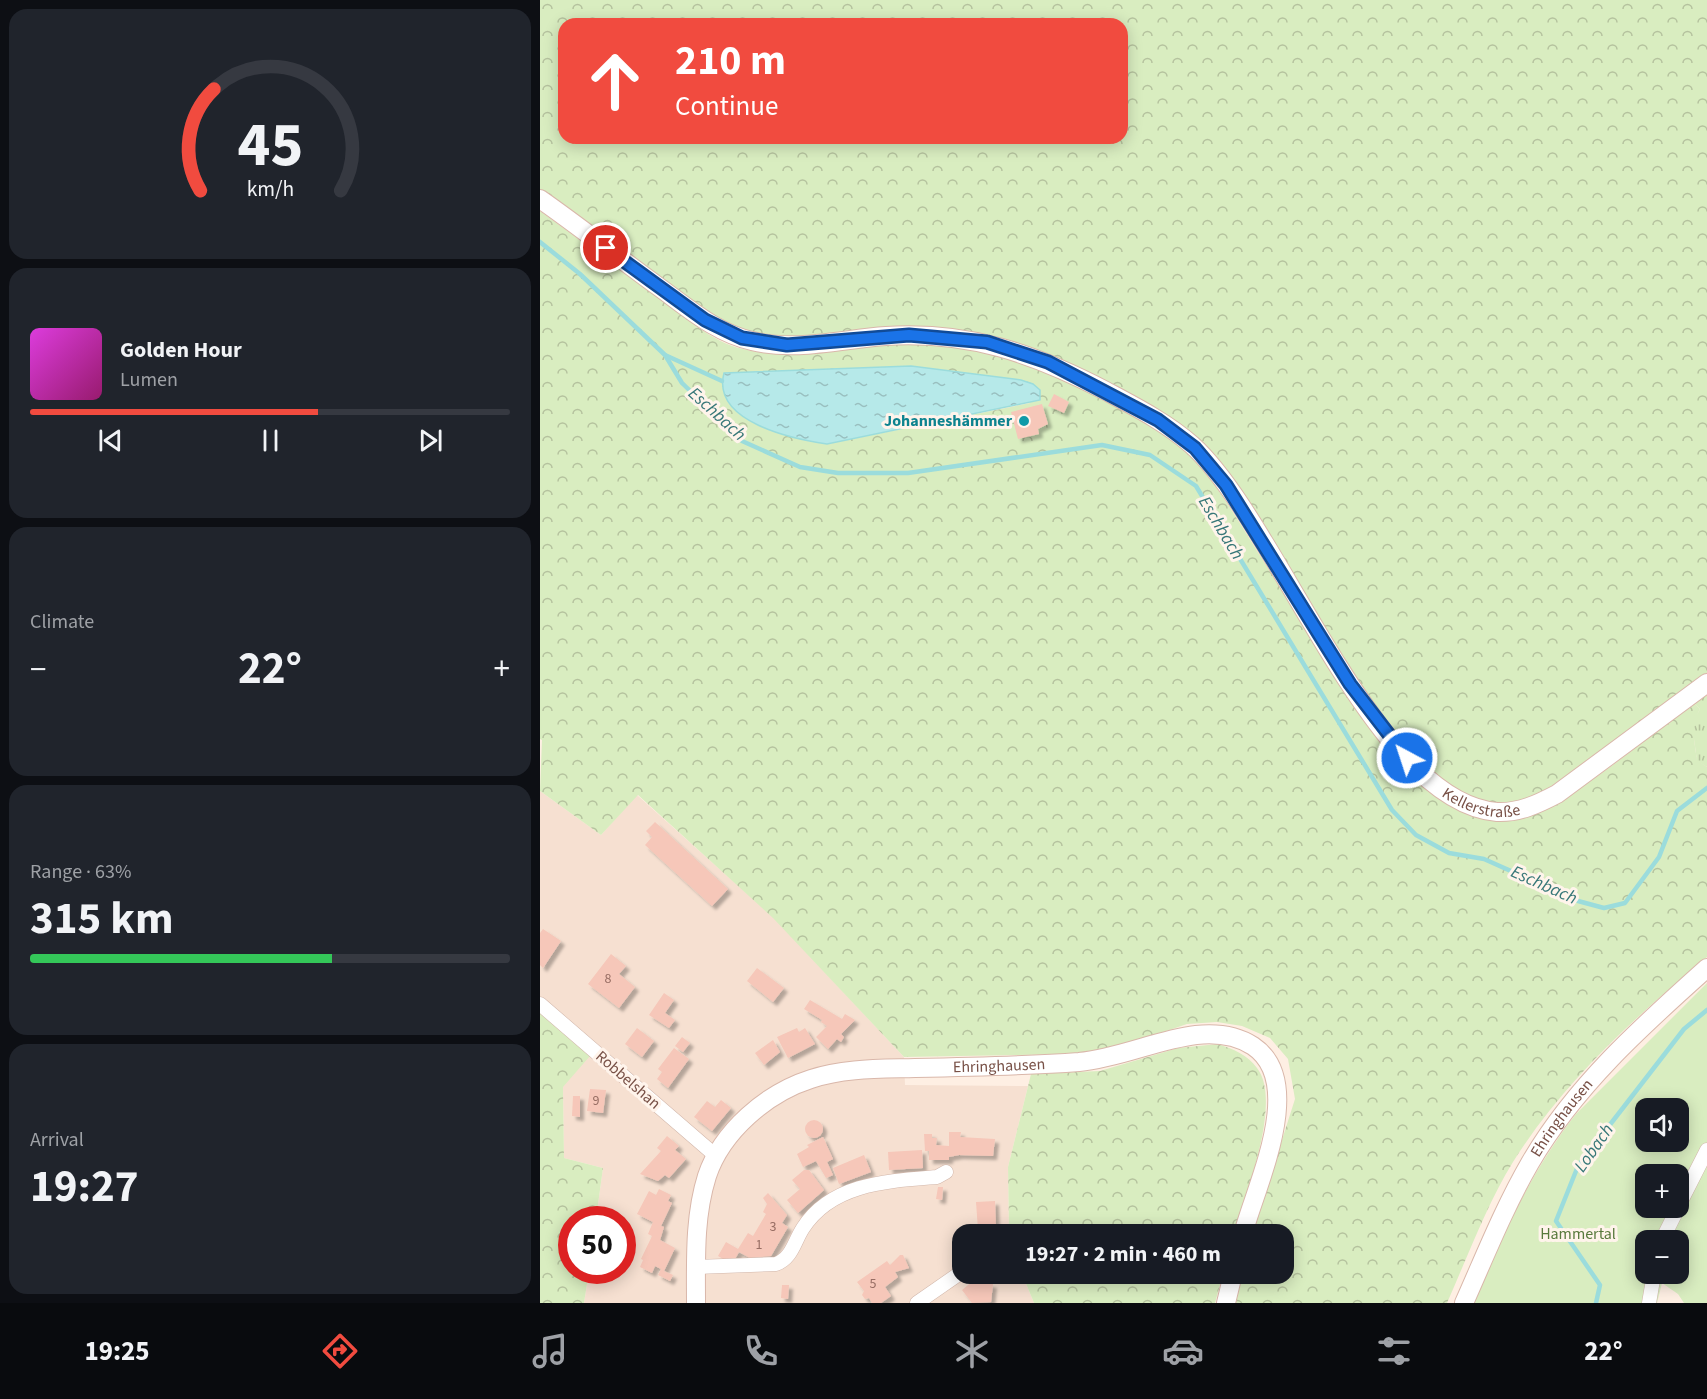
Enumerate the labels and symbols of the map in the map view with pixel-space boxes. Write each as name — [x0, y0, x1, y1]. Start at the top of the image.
pin — [580, 222, 631, 273]
water label: Eschbach — [683, 381, 751, 447]
place label: Johanneshämmer — [884, 410, 1013, 432]
marker: Johanneshämmer — [1017, 414, 1031, 428]
water label: Eschbach — [1192, 492, 1250, 564]
position arrow — [1375, 726, 1439, 790]
street label: Kellerstraße — [1438, 782, 1522, 823]
water label: Eschbach — [1507, 859, 1581, 911]
house number: 8 — [605, 969, 612, 989]
street label: Robbelshan — [591, 1046, 665, 1114]
street label: Ehringhausen — [953, 1053, 1046, 1078]
street label: Ehringhausen — [1525, 1074, 1598, 1161]
house number: 9 — [593, 1091, 600, 1111]
water label: Lobach — [1568, 1119, 1620, 1177]
speed limit sign: 50 — [558, 1206, 636, 1284]
house number: 3 — [770, 1217, 777, 1237]
park label: Hammertal — [1540, 1223, 1616, 1245]
house number: 1 — [756, 1235, 763, 1255]
house number: 5 — [870, 1274, 877, 1294]

